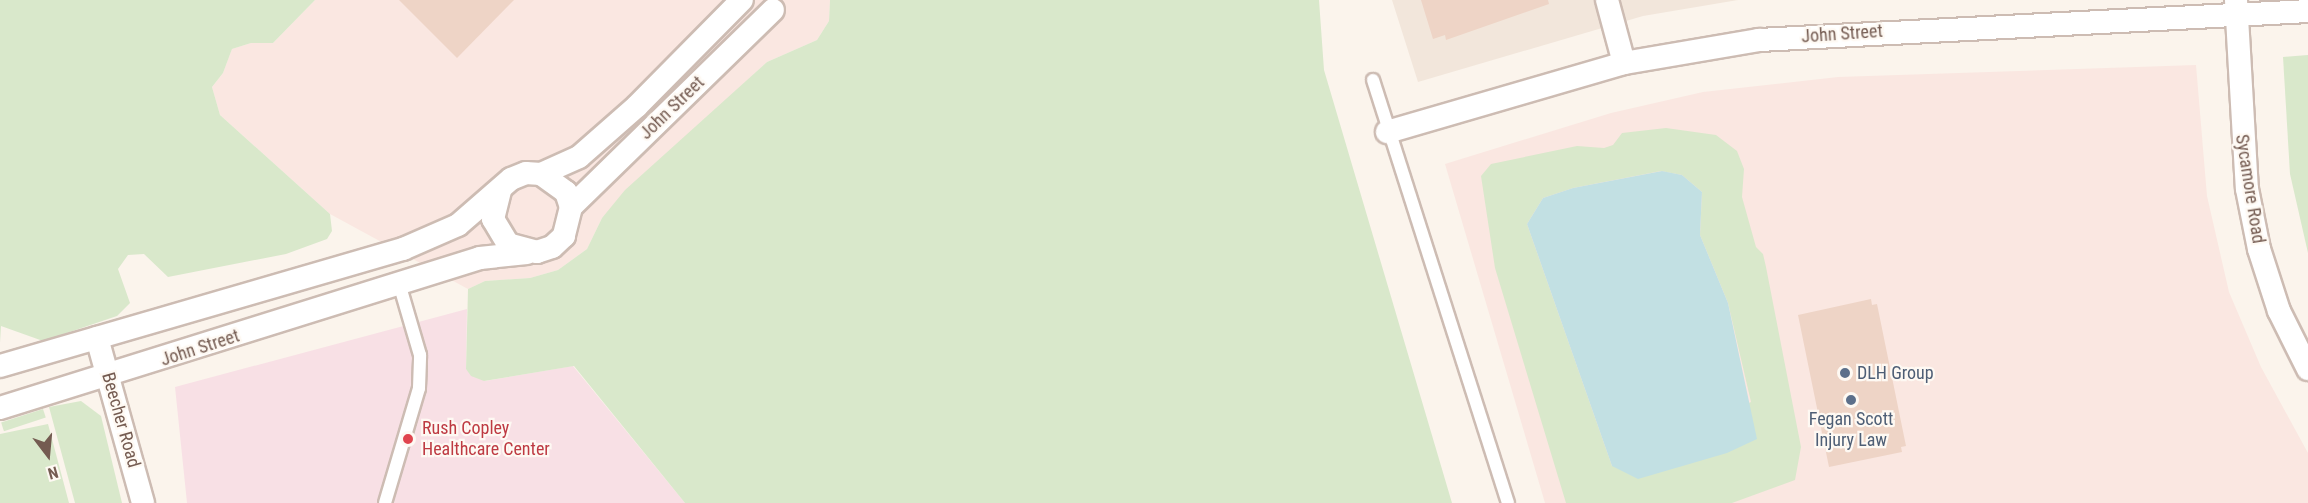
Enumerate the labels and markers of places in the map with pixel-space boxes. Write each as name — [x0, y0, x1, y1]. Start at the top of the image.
place label: DLH Group — [1857, 362, 1934, 384]
marker: DLH Group — [1838, 366, 1852, 380]
marker: Fegan Scott Injury Law — [1844, 393, 1858, 407]
place label: Fegan Scott Injury Law — [1809, 409, 1893, 452]
place label: Rush Copley Healthcare Center — [422, 418, 550, 460]
marker: Rush Copley Healthcare Center — [399, 430, 417, 448]

